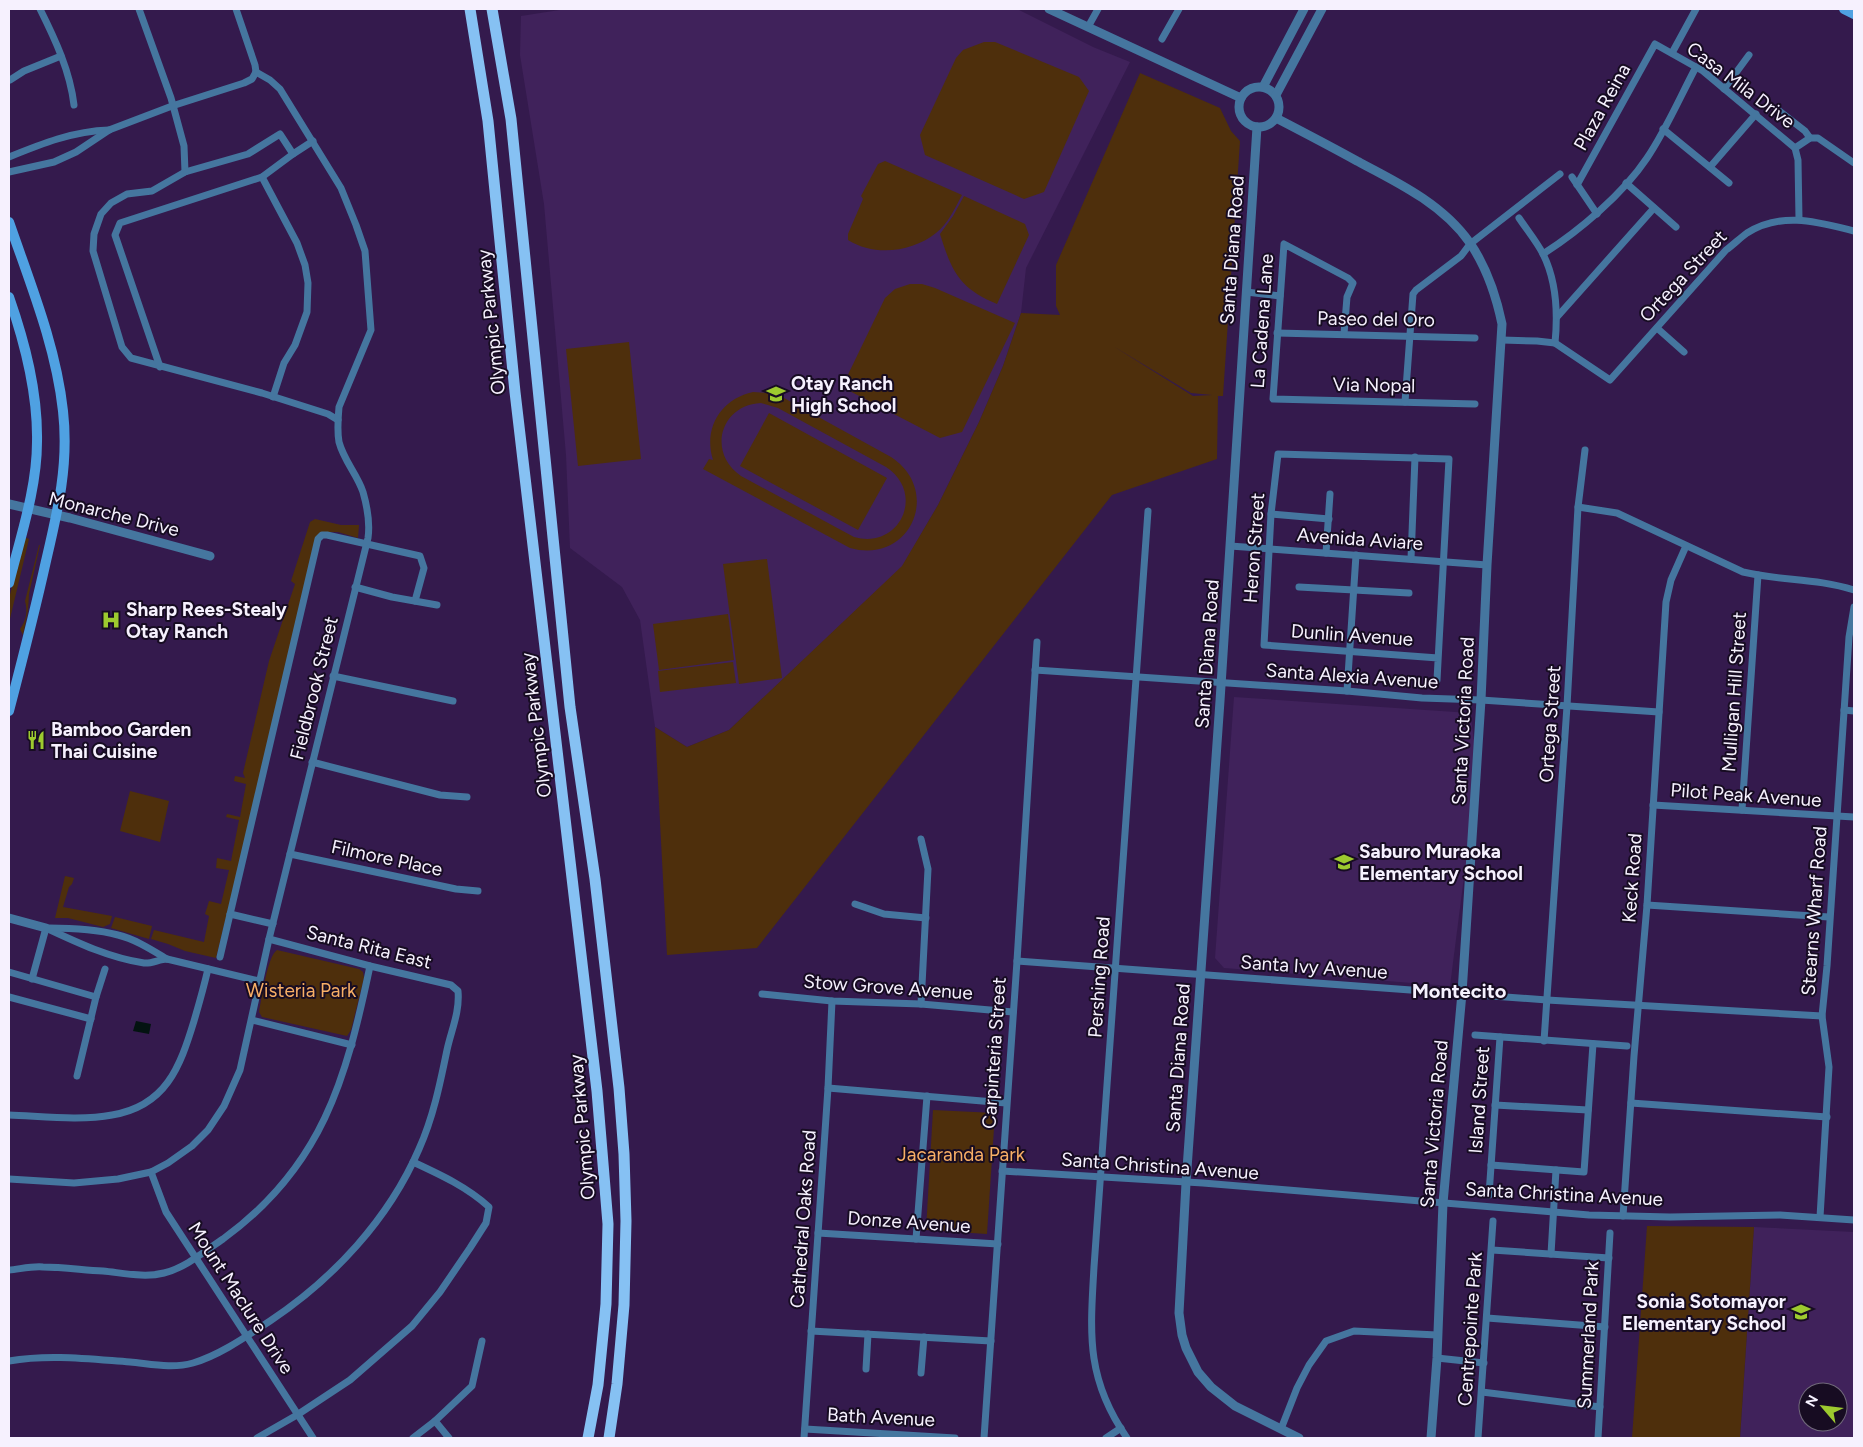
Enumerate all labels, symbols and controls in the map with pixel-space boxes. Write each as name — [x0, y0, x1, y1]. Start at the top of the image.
street label: Casa Mila Drive — [1682, 37, 1800, 133]
street label: Plaza Reina — [1569, 60, 1635, 154]
street label: Santa Diana Road — [1215, 175, 1249, 325]
street label: Ortega Street — [1635, 225, 1731, 327]
street label: Olympic Parkway — [472, 248, 510, 396]
street label: La Cadena Lane — [1246, 253, 1278, 389]
street label: Paseo del Oro — [1317, 306, 1435, 332]
place label: Otay Ranch High School — [791, 372, 897, 417]
street label: Via Nopal — [1332, 373, 1416, 397]
school or university icon: Otay Ranch High School — [765, 383, 787, 405]
street label: Monarche Drive — [46, 487, 182, 541]
street label: Heron Street — [1239, 492, 1269, 604]
street label: Avenida Aviare — [1296, 523, 1424, 555]
street label: Santa Diana Road — [1190, 579, 1224, 729]
place label: Sharp Rees-Stealy Otay Ranch — [126, 598, 287, 643]
hospital icon: Sharp Rees-Stealy Otay Ranch — [100, 609, 122, 631]
street label: Mulligan Hill Street — [1717, 611, 1751, 773]
street label: Fieldbrook Street — [285, 614, 343, 762]
street label: Dunlin Avenue — [1290, 619, 1414, 651]
street label: Santa Victoria Road — [1447, 636, 1479, 806]
street label: Olympic Parkway — [516, 651, 556, 799]
street label: Santa Alexia Avenue — [1265, 658, 1439, 694]
street label: Ortega Street — [1534, 665, 1566, 783]
place label: Bamboo Garden Thai Cuisine — [51, 718, 191, 763]
restaurant icon: Bamboo Garden Thai Cuisine — [25, 729, 47, 751]
street label: Pilot Peak Avenue — [1670, 778, 1822, 812]
street label: Stearns Wharf Road — [1797, 825, 1831, 997]
street label: Keck Road — [1617, 832, 1647, 924]
street label: Filmore Place — [329, 835, 445, 881]
place label: Saburo Muraoka Elementary School — [1359, 840, 1523, 885]
school or university icon: Saburo Muraoka Elementary School — [1333, 851, 1355, 873]
street label: Pershing Road — [1083, 916, 1115, 1038]
street label: Santa Rita East — [304, 920, 434, 974]
street label: Santa Ivy Avenue — [1240, 950, 1388, 984]
street label: Stow Grove Avenue — [803, 970, 973, 1004]
street label: Carpinteria Street — [977, 976, 1011, 1130]
park label: Wisteria Park — [246, 979, 357, 1002]
district label: Montecito — [1412, 979, 1507, 1003]
street label: Santa Diana Road — [1161, 983, 1195, 1133]
street label: Santa Victoria Road — [1415, 1039, 1453, 1209]
street label: Island Street — [1464, 1046, 1494, 1154]
street label: Olympic Parkway — [564, 1053, 600, 1201]
street label: Cathedral Oaks Road — [785, 1129, 821, 1309]
park label: Jacaranda Park — [897, 1143, 1026, 1166]
street label: Santa Christina Avenue — [1060, 1148, 1260, 1184]
street label: Santa Christina Avenue — [1464, 1177, 1664, 1211]
street label: Donze Avenue — [847, 1206, 971, 1238]
street label: Mount Maclure Drive — [183, 1218, 299, 1378]
street label: Centrepointe Park — [1453, 1250, 1487, 1407]
street label: Summerland Park — [1573, 1260, 1603, 1409]
place label: Sonia Sotomayor Elementary School — [1622, 1290, 1786, 1335]
school or university icon: Sonia Sotomayor Elementary School — [1790, 1301, 1812, 1323]
north arrow — [1798, 1382, 1848, 1432]
text: N — [1802, 1392, 1822, 1410]
street label: Bath Avenue — [826, 1403, 936, 1431]

